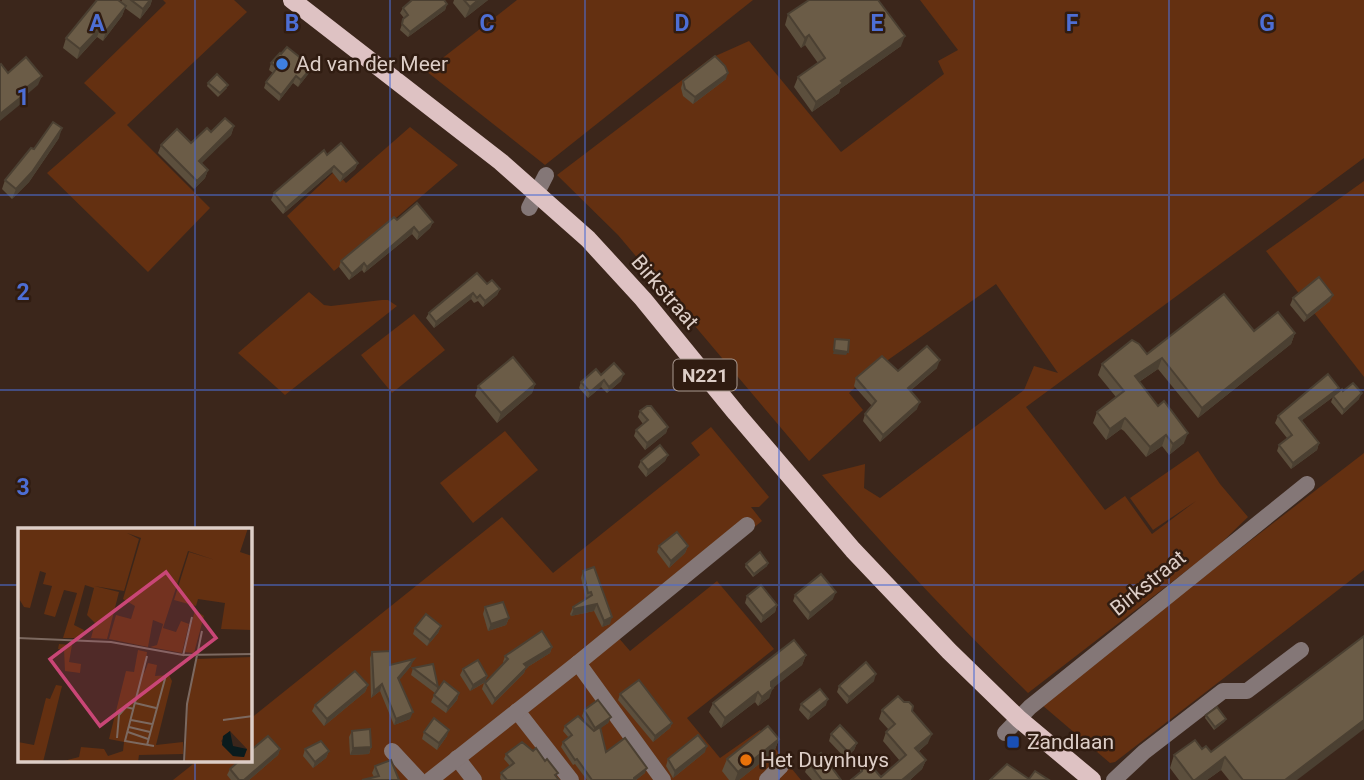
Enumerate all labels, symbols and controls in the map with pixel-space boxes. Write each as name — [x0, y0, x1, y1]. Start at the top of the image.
text: A — [89, 10, 105, 37]
text: B — [285, 10, 299, 37]
text: C — [479, 10, 495, 37]
text: D — [675, 10, 689, 37]
text: E — [871, 10, 884, 37]
text: F — [1066, 10, 1079, 37]
text: G — [1259, 10, 1275, 37]
place label: Ad van der Meer — [296, 52, 448, 76]
marker: Ad van der Meer — [274, 56, 290, 72]
text: 1 — [16, 84, 30, 111]
street label: Birkstraat — [626, 250, 704, 334]
text: 2 — [16, 279, 30, 306]
road number: N221 — [674, 360, 736, 390]
text: 3 — [16, 474, 30, 501]
inset map — [18, 528, 252, 762]
street label: Birkstraat — [1105, 545, 1191, 621]
place label: Zandlaan — [1027, 730, 1114, 754]
marker: Zandlaan — [1005, 734, 1021, 750]
place label: Het Duynhuys — [760, 748, 889, 772]
marker: Het Duynhuys — [738, 752, 754, 768]

